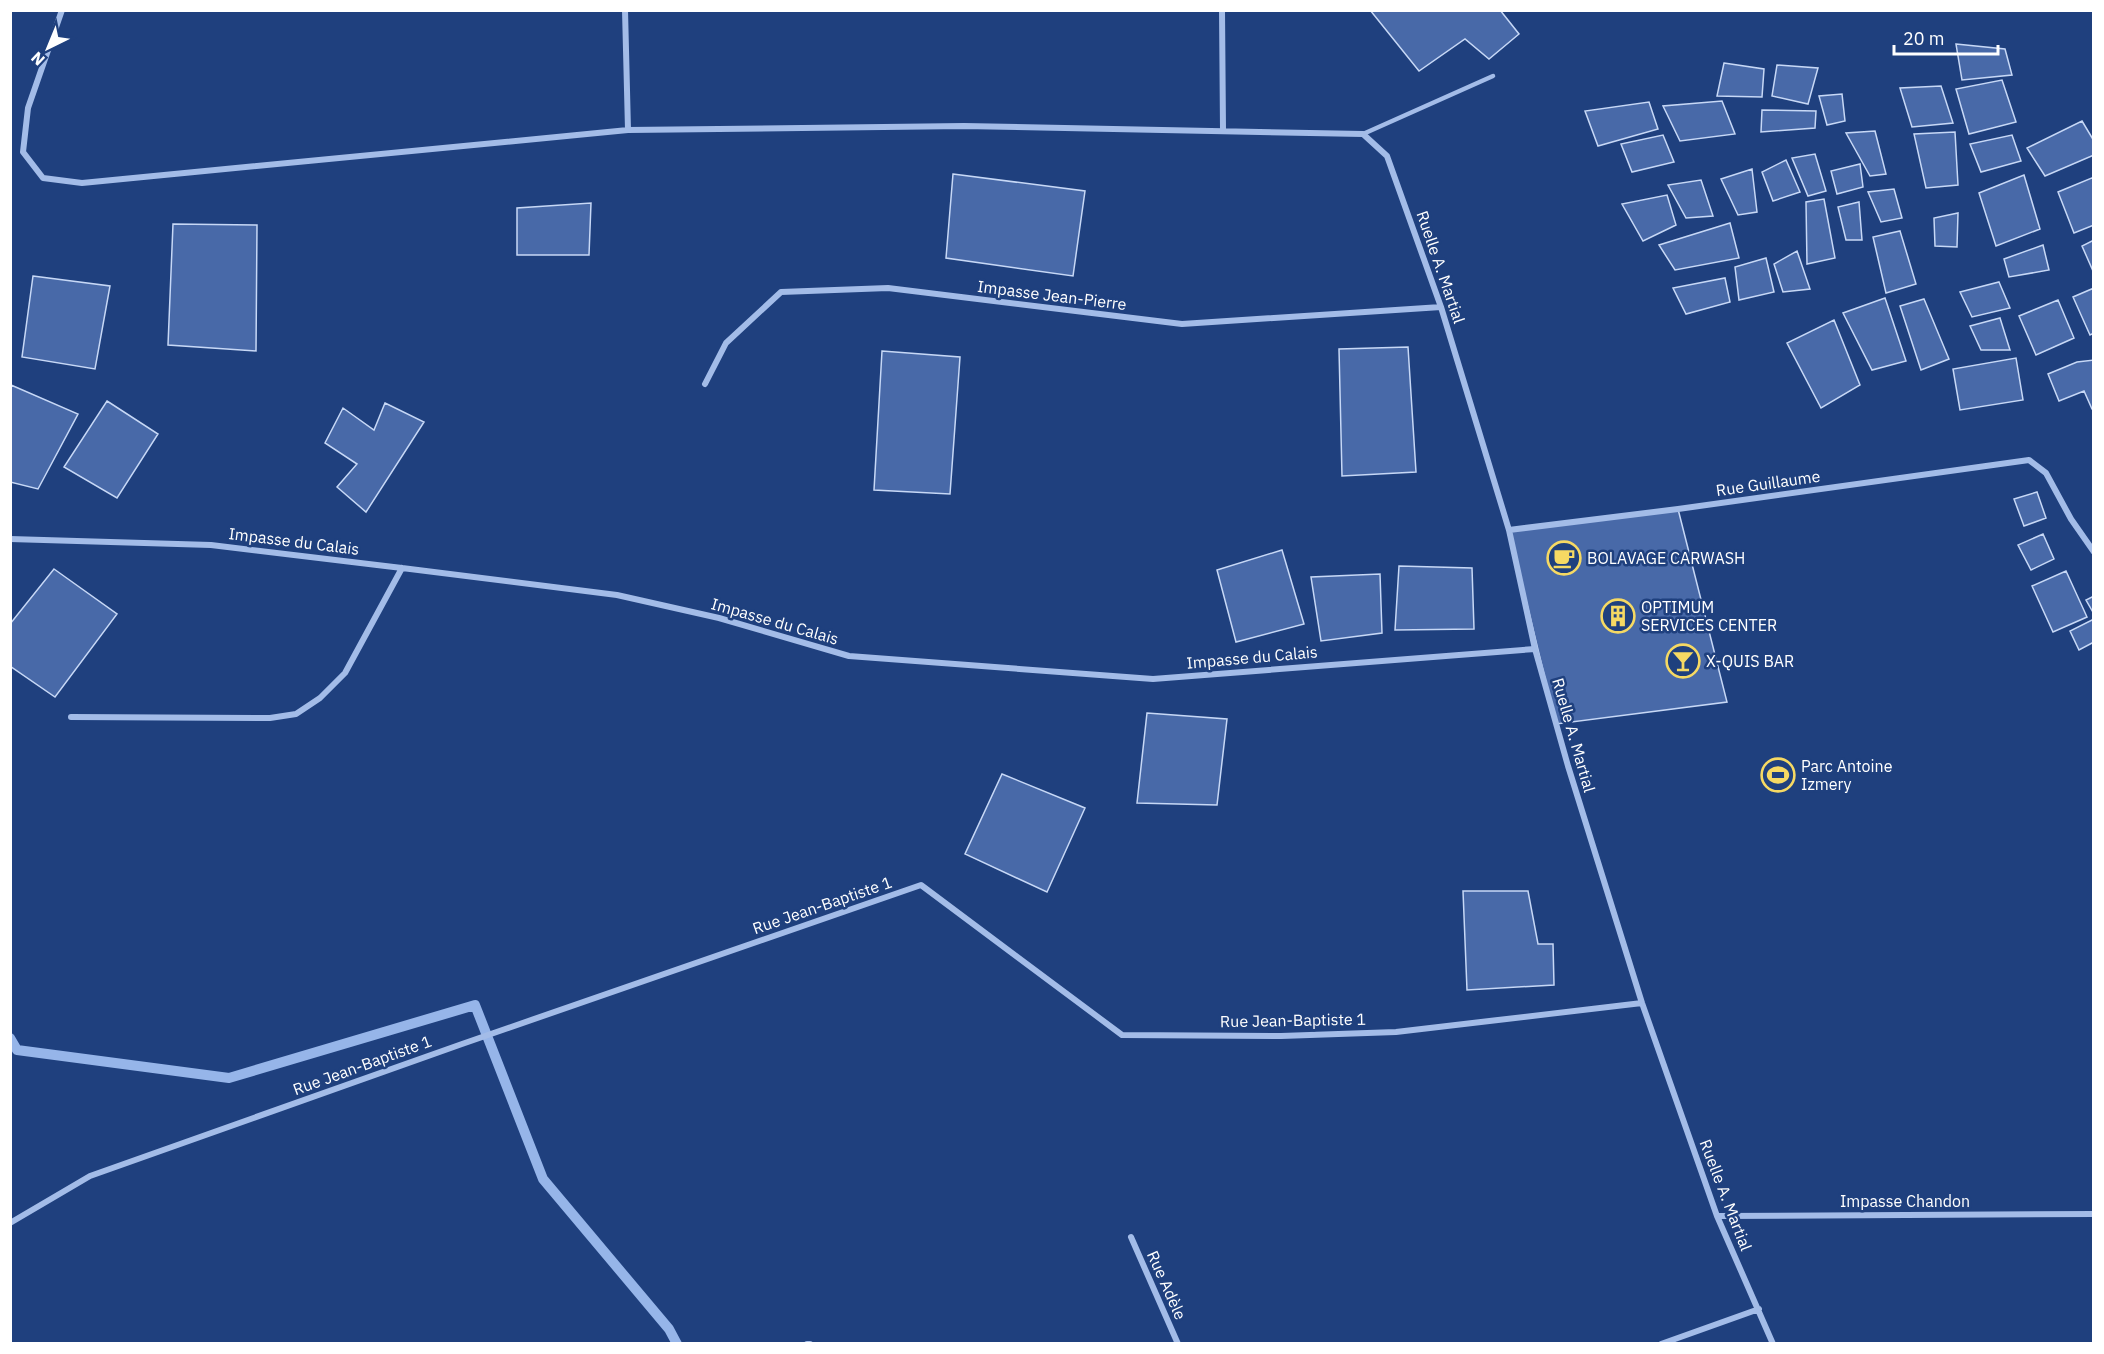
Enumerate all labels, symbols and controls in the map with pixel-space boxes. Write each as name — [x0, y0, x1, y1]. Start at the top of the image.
north arrow — [18, 18, 78, 78]
scale bar — [1894, 18, 1998, 56]
text: 20 m — [1903, 27, 1945, 50]
text: N — [27, 48, 49, 70]
street label: Ruelle A. Martial — [1412, 208, 1470, 326]
street label: Impasse Jean-Pierre — [976, 276, 1128, 314]
street label: Rue Guillaume — [1715, 466, 1822, 500]
street label: Impasse du Calais — [227, 523, 361, 559]
cafe icon: BOLAVAGE CARWASH — [1546, 540, 1582, 576]
place label: BOLAVAGE CARWASH — [1587, 548, 1745, 568]
street label: Impasse du Calais — [709, 593, 841, 649]
place label: OPTIMUM SERVICES CENTER — [1641, 597, 1777, 635]
building icon: OPTIMUM SERVICES CENTER — [1600, 598, 1636, 634]
street label: Impasse du Calais — [1186, 641, 1318, 673]
bar icon: X-QUIS BAR — [1665, 643, 1701, 679]
place label: X-QUIS BAR — [1706, 651, 1794, 671]
street label: Ruelle A. Martial — [1548, 676, 1600, 794]
place label: Parc Antoine Izmery — [1801, 756, 1893, 794]
sports icon: Parc Antoine Izmery — [1760, 757, 1796, 793]
street label: Rue Jean-Baptiste 1 — [750, 872, 894, 938]
street label: Rue Jean-Baptiste 1 — [1220, 1009, 1366, 1031]
street label: Rue Jean-Baptiste 1 — [290, 1031, 434, 1099]
street label: Ruelle A. Martial — [1696, 1136, 1756, 1254]
street label: Impasse Chandon — [1840, 1191, 1970, 1211]
street label: Rue Adèle — [1143, 1247, 1191, 1323]

